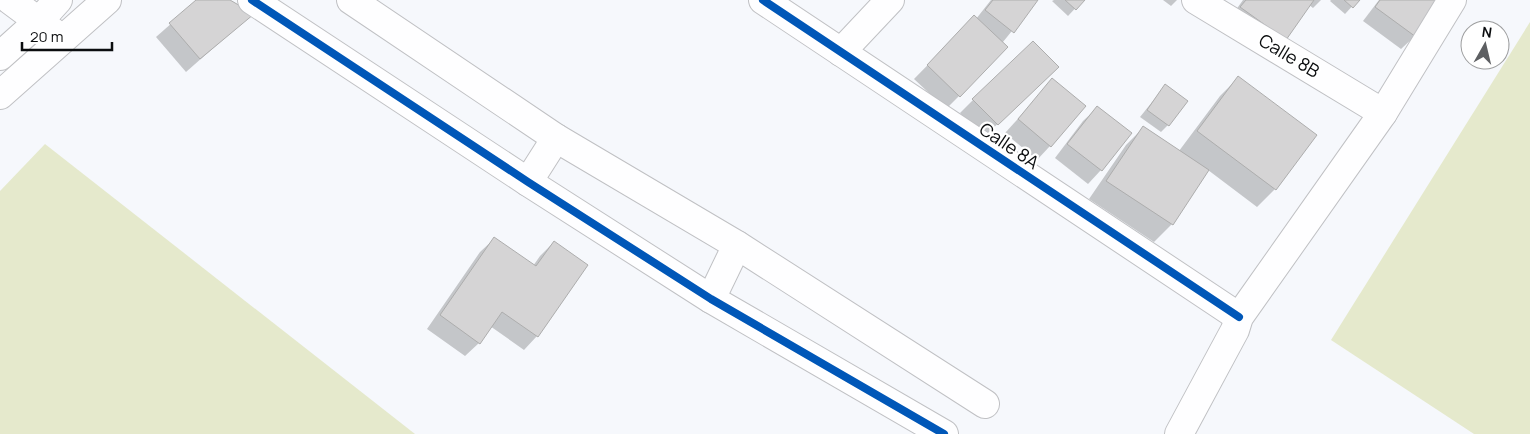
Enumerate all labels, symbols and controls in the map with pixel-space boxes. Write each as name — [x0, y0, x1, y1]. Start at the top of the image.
scale bar — [22, 20, 112, 52]
north arrow — [1460, 20, 1510, 70]
text: N — [1481, 22, 1493, 42]
text: 20 m — [30, 26, 63, 47]
street label: Calle 8B — [1255, 28, 1324, 83]
street label: Calle 8A — [975, 116, 1045, 174]

